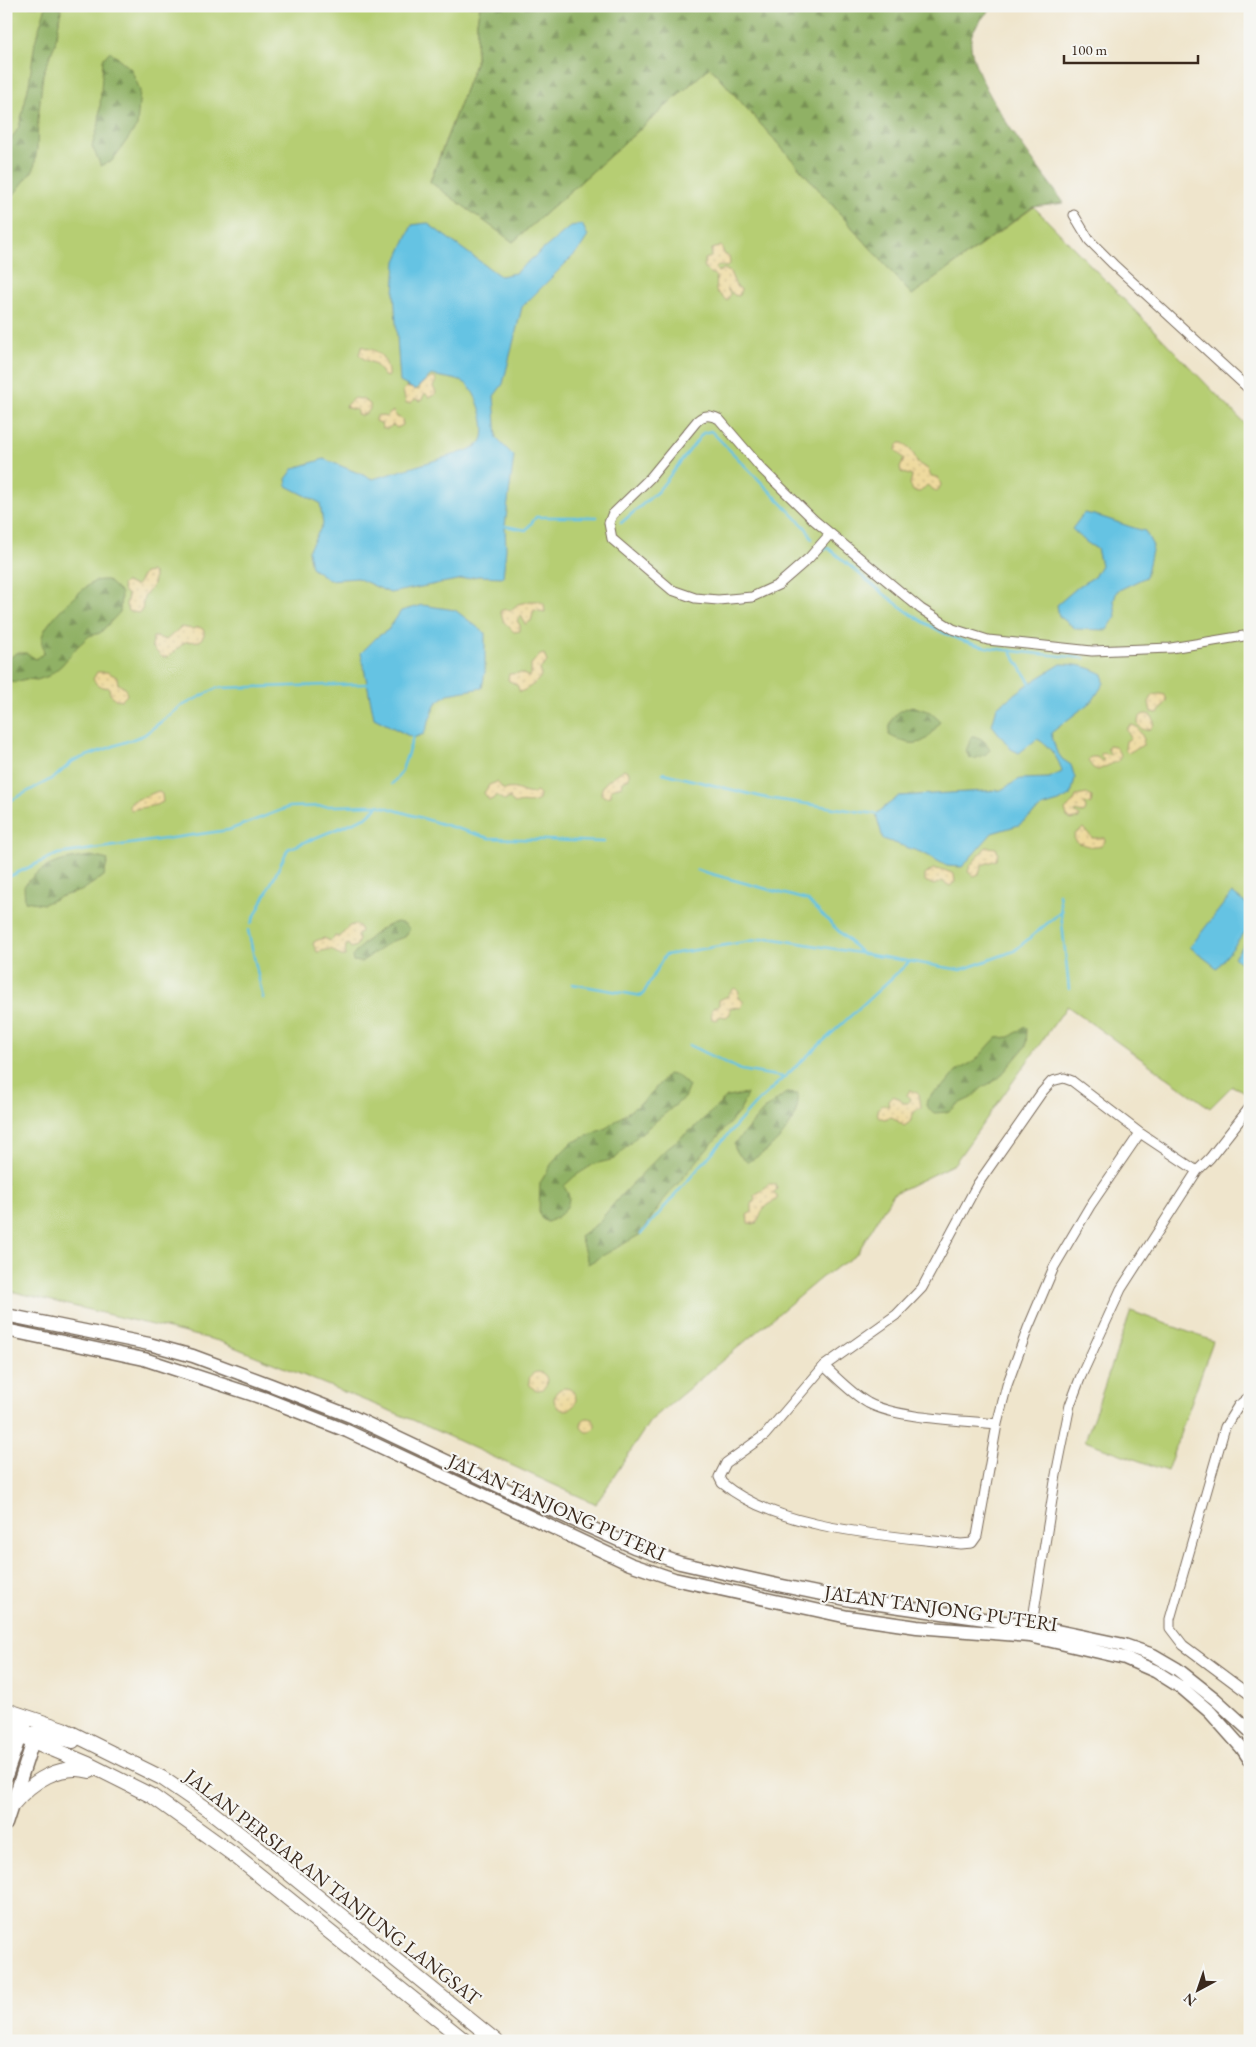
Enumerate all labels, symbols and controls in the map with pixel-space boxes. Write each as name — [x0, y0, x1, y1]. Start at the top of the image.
scale bar — [1064, 32, 1197, 64]
text: 100 m — [1071, 40, 1108, 59]
street label: JALAN TANJONG PUTERI — [442, 1446, 670, 1567]
street label: JALAN TANJONG PUTERI — [821, 1578, 1060, 1637]
street label: JALAN PERSIARAN TANJUNG LANGSAT — [178, 1762, 487, 2011]
north arrow — [1174, 1964, 1224, 2014]
text: N — [1179, 1989, 1200, 2010]

